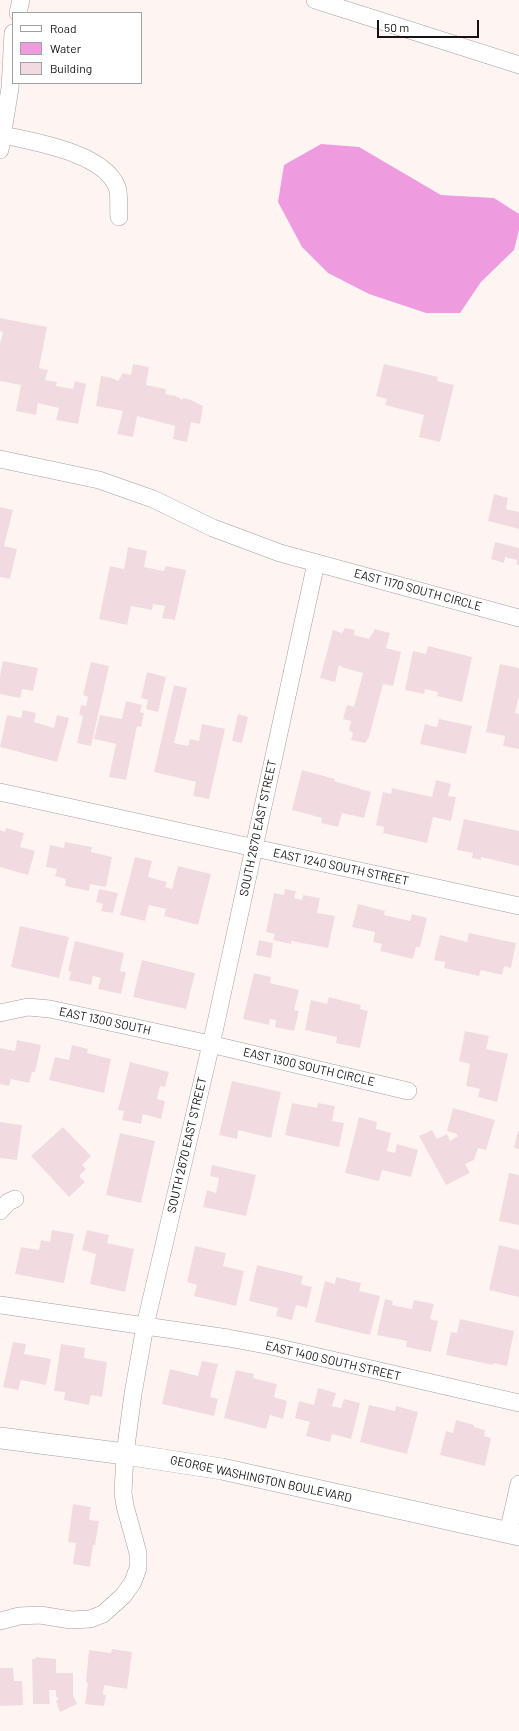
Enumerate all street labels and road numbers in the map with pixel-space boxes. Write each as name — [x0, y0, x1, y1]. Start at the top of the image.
street label: EAST 1170 SOUTH CIRCLE — [352, 566, 484, 614]
street label: SOUTH 2670 EAST STREET — [236, 758, 280, 898]
street label: EAST 1240 SOUTH STREET — [272, 846, 410, 888]
street label: EAST 1300 SOUTH — [58, 1004, 152, 1038]
street label: EAST 1300 SOUTH CIRCLE — [242, 1045, 376, 1089]
street label: SOUTH 2670 EAST STREET — [164, 1076, 210, 1214]
street label: EAST 1400 SOUTH STREET — [264, 1338, 402, 1384]
street label: GEORGE WASHINGTON BOULEVARD — [169, 1453, 353, 1505]

